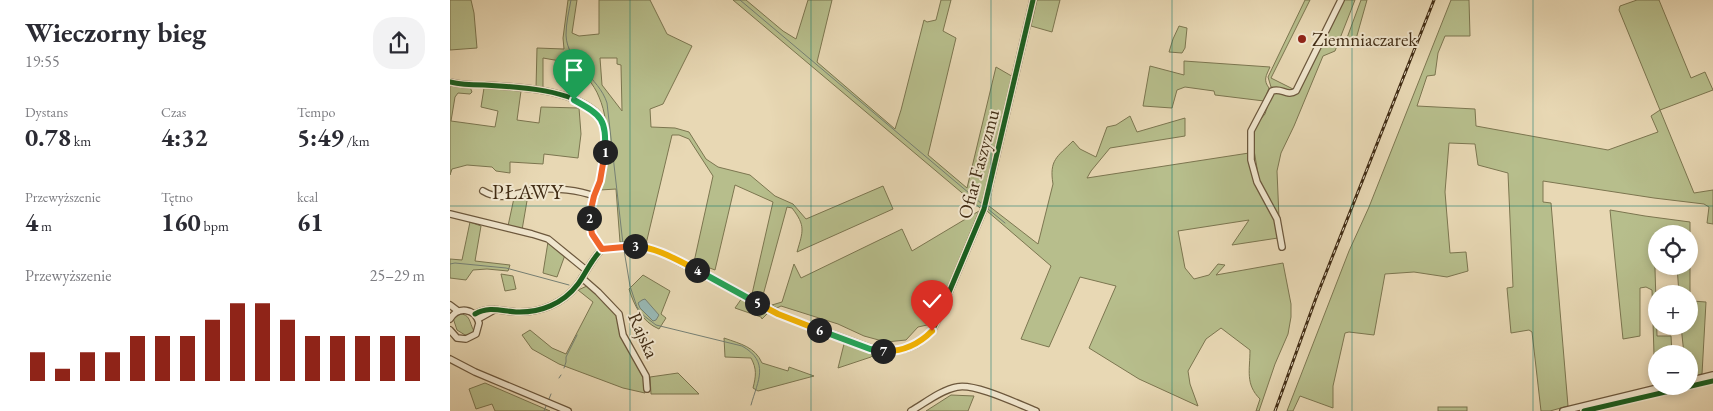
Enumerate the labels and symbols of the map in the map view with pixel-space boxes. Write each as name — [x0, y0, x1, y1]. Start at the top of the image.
place label: Ziemniaczarek — [1312, 27, 1418, 52]
marker: Ziemniaczarek — [1296, 33, 1308, 45]
pin — [553, 49, 595, 100]
street label: Ofiar Faszyzmu — [952, 107, 1005, 222]
pin: 1 — [592, 140, 618, 164]
district label: PŁAWY — [492, 178, 565, 205]
pin: 2 — [576, 206, 602, 230]
pin: 3 — [622, 234, 648, 258]
pin: 4 — [684, 258, 710, 282]
pin — [911, 280, 953, 331]
pin: 5 — [744, 290, 770, 316]
street label: Rajska — [622, 308, 665, 363]
pin: 6 — [806, 318, 832, 342]
pin: 7 — [870, 338, 896, 364]

